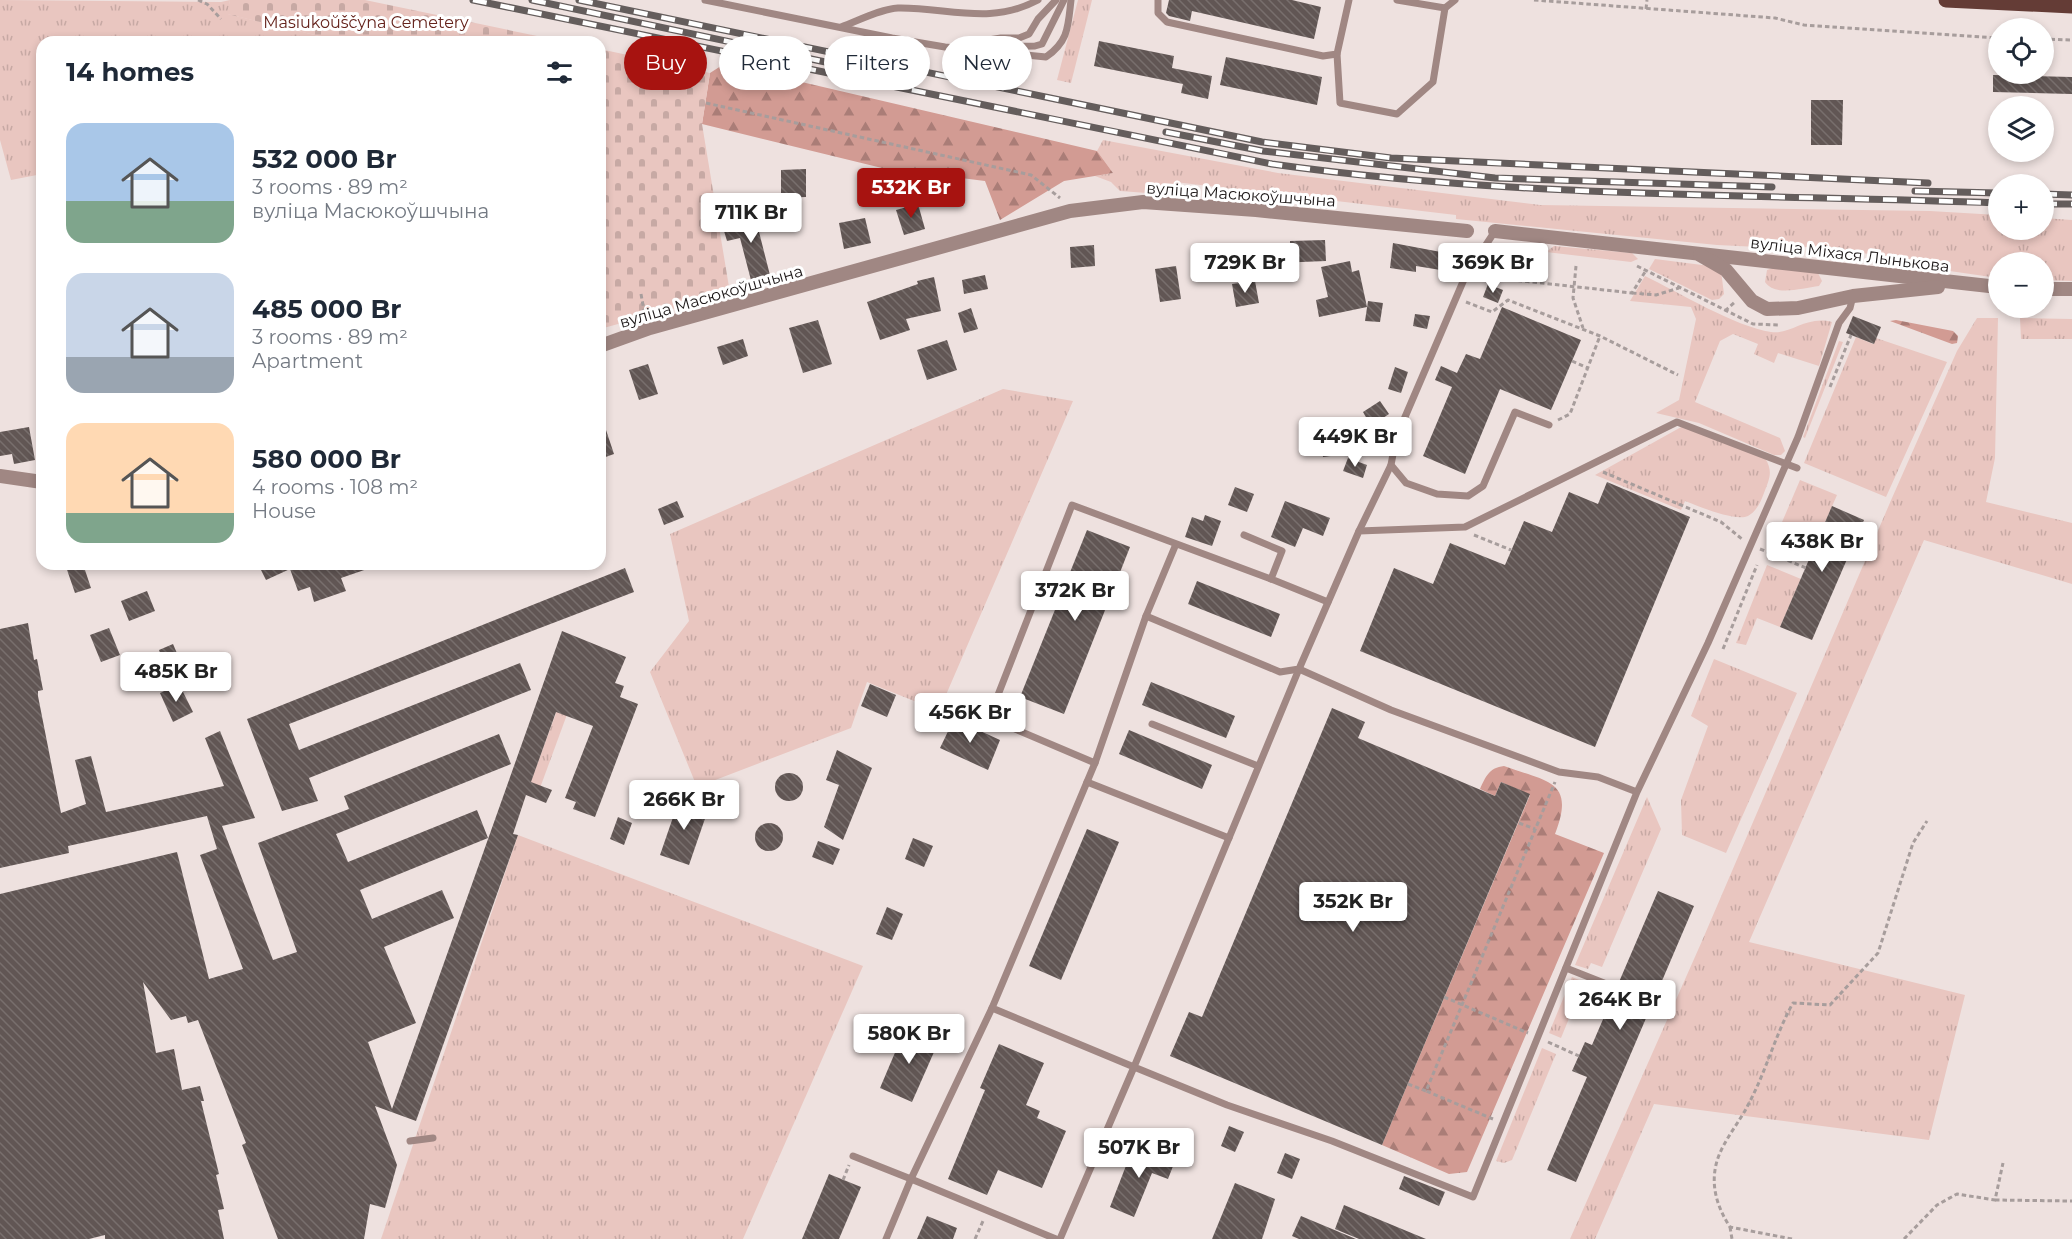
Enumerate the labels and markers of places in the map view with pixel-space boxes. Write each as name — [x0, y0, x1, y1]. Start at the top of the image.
pin: 532K Br — [856, 168, 966, 219]
pin: 711K Br — [696, 193, 806, 244]
pin: 729K Br — [1190, 243, 1300, 294]
pin: 369K Br — [1438, 243, 1548, 294]
pin: 449K Br — [1300, 417, 1410, 468]
pin: 438K Br — [1767, 522, 1877, 573]
pin: 372K Br — [1020, 571, 1130, 622]
pin: 485K Br — [121, 652, 231, 703]
pin: 456K Br — [915, 693, 1025, 744]
pin: 266K Br — [629, 780, 739, 831]
pin: 352K Br — [1298, 882, 1408, 933]
pin: 264K Br — [1565, 980, 1675, 1031]
pin: 580K Br — [854, 1014, 964, 1065]
pin: 507K Br — [1084, 1128, 1194, 1179]

